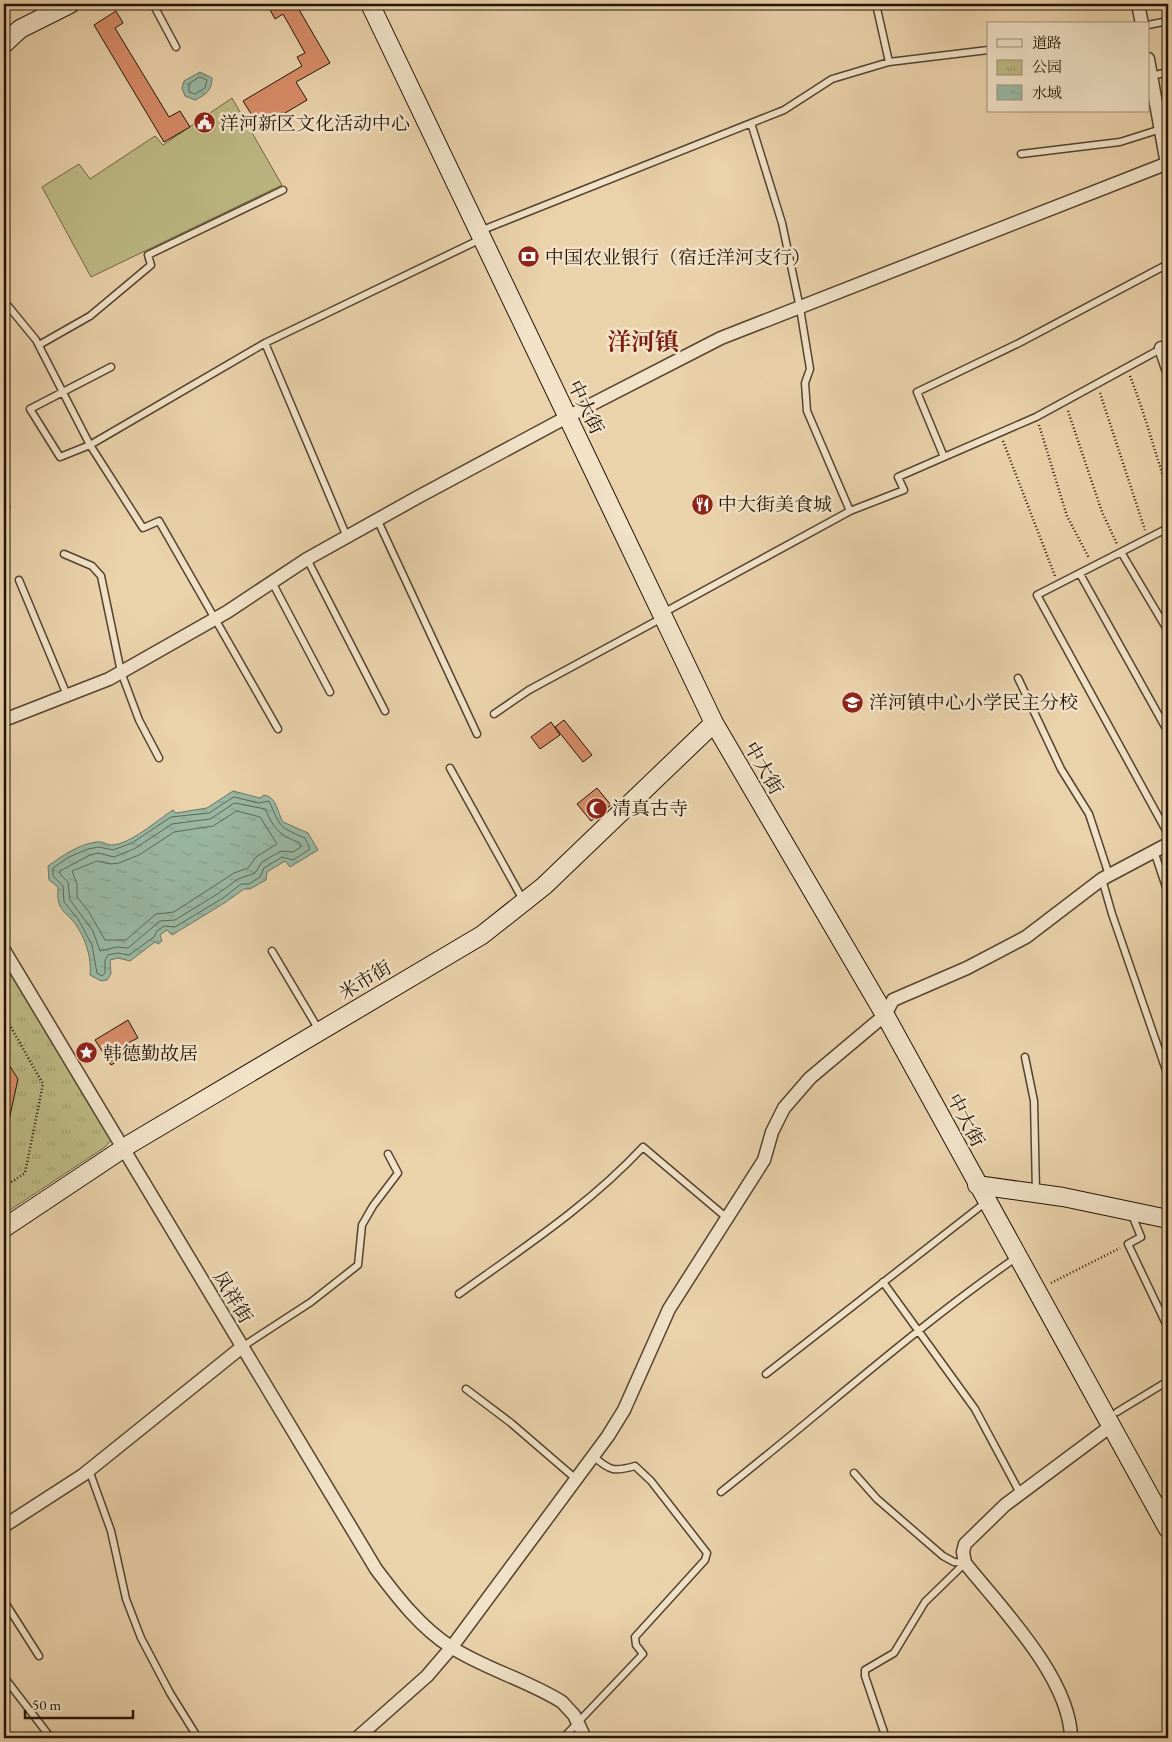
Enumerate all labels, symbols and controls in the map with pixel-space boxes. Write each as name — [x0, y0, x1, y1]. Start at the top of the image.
legend — [987, 22, 1150, 112]
text: 道路 — [1032, 33, 1062, 52]
text: 公园 — [1032, 57, 1062, 76]
text: 水域 — [1032, 83, 1062, 102]
public building icon: 洋河新区文化活动中心 — [192, 111, 216, 135]
place label: 洋河新区文化活动中心 — [220, 111, 410, 136]
bank icon: 中国农业银行（宿迁洋河支行） — [517, 245, 541, 269]
place label: 中国农业银行（宿迁洋河支行） — [545, 245, 811, 270]
district label: 洋河镇 — [607, 326, 679, 357]
street label: 中大街 — [562, 376, 610, 438]
restaurant icon: 中大街美食城 — [690, 492, 714, 516]
place label: 中大街美食城 — [718, 492, 832, 517]
school or university icon: 洋河镇中心小学民主分校 — [841, 690, 865, 714]
place label: 洋河镇中心小学民主分校 — [869, 690, 1078, 715]
street label: 中大街 — [739, 737, 789, 799]
mosque icon: 清真古寺 — [584, 796, 608, 820]
place label: 清真古寺 — [612, 796, 688, 821]
street label: 米市街 — [334, 955, 396, 1005]
place icon: 韩德勤故居 — [75, 1041, 99, 1065]
place label: 韩德勤故居 — [103, 1041, 198, 1066]
street label: 中大街 — [942, 1089, 990, 1151]
street label: 凤祥街 — [208, 1266, 258, 1328]
scale bar — [25, 1687, 132, 1719]
text: 50 m — [32, 1695, 61, 1714]

